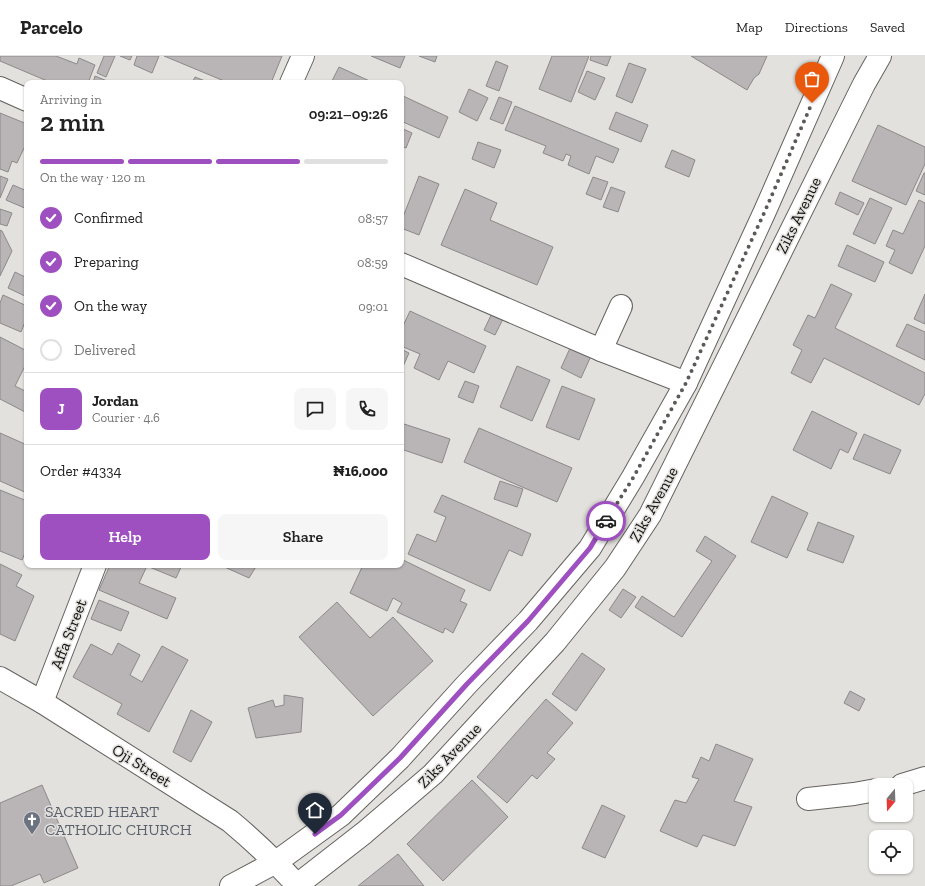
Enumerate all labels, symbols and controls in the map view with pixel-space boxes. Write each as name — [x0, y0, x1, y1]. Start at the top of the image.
text: Parcelo — [20, 16, 83, 39]
text: Map — [736, 19, 763, 36]
text: Directions — [785, 19, 848, 36]
text: Saved — [870, 19, 905, 36]
pin — [795, 62, 829, 103]
icon: bag — [801, 68, 823, 90]
text: Arriving in — [40, 92, 102, 107]
text: 09:21–09:26 — [309, 105, 388, 123]
text: 2 min — [40, 106, 104, 138]
text: On the way · 120 m — [40, 170, 145, 185]
street label: Ziks Avenue — [772, 174, 825, 257]
icon: check — [40, 207, 62, 229]
text: Confirmed — [74, 209, 143, 227]
text: 08:57 — [358, 211, 388, 226]
icon: check — [40, 251, 62, 273]
text: Preparing — [74, 253, 139, 271]
text: 08:59 — [357, 255, 388, 270]
icon: check — [40, 295, 62, 317]
text: On the way — [74, 297, 147, 315]
text: 09:01 — [358, 299, 388, 314]
text: Delivered — [74, 341, 136, 359]
button: chat — [294, 388, 336, 430]
button: phone — [346, 388, 388, 430]
text: Jordan — [92, 392, 138, 410]
text: J — [57, 400, 65, 418]
text: Courier · 4.6 — [92, 410, 160, 425]
text: Order #4334 — [40, 462, 122, 480]
text: ₦16,000 — [333, 462, 388, 480]
street label: Ziks Avenue — [625, 463, 682, 545]
courier — [586, 501, 626, 541]
icon: car — [595, 510, 617, 532]
button: Help — [40, 514, 210, 560]
button: Share — [218, 514, 388, 560]
street label: Affa Street — [46, 596, 91, 672]
street label: Ziks Avenue — [414, 719, 485, 792]
street label: Oji Street — [109, 740, 175, 791]
north arrow — [869, 778, 913, 822]
map controls — [869, 778, 913, 874]
pin — [298, 793, 332, 834]
icon: home — [304, 799, 326, 821]
place label: SACRED HEART CATHOLIC CHURCH — [45, 802, 192, 839]
church icon: SACRED HEART CATHOLIC CHURCH — [22, 810, 42, 835]
button: locate — [869, 830, 913, 874]

